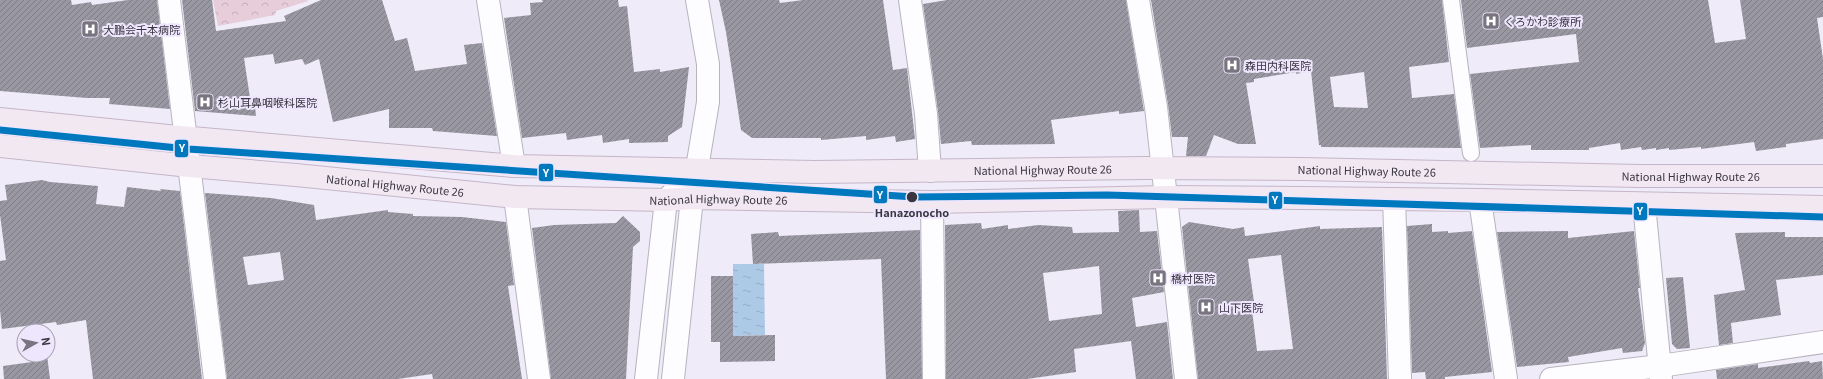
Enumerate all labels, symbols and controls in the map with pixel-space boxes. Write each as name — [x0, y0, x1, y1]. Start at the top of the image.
hospital icon: くろかわ診療所 — [1481, 11, 1501, 31]
place label: くろかわ診療所 — [1504, 13, 1582, 29]
hospital icon: 大鵬会千本病院 — [80, 19, 100, 39]
place label: 大鵬会千本病院 — [103, 21, 180, 37]
hospital icon: 森田内科医院 — [1222, 55, 1242, 75]
place label: 森田内科医院 — [1245, 57, 1311, 73]
hospital icon: 杉山耳鼻咽喉科医院 — [195, 92, 215, 112]
place label: 杉山耳鼻咽喉科医院 — [218, 94, 317, 110]
line badge: Y — [174, 139, 189, 158]
text: Y — [178, 139, 186, 155]
street label: National Highway Route 26 — [974, 160, 1112, 178]
street label: National Highway Route 26 — [1298, 161, 1436, 180]
line badge: Y — [538, 163, 554, 182]
text: Y — [542, 164, 550, 180]
street label: National Highway Route 26 — [1621, 168, 1760, 184]
street label: National Highway Route 26 — [325, 170, 465, 200]
line badge: Y — [873, 185, 888, 204]
text: Y — [876, 186, 884, 202]
street label: National Highway Route 26 — [649, 190, 788, 208]
marker: Hanazonocho — [905, 190, 919, 204]
line badge: Y — [1268, 191, 1283, 210]
text: Y — [1271, 191, 1279, 207]
line badge: Y — [1633, 202, 1648, 221]
text: Y — [1636, 202, 1644, 218]
place label: Hanazonocho — [875, 204, 949, 220]
hospital icon: 橋村医院 — [1148, 268, 1168, 288]
place label: 橋村医院 — [1171, 270, 1215, 286]
hospital icon: 山下医院 — [1196, 297, 1216, 317]
place label: 山下医院 — [1219, 299, 1263, 315]
north arrow — [16, 323, 56, 363]
text: N — [38, 336, 55, 347]

